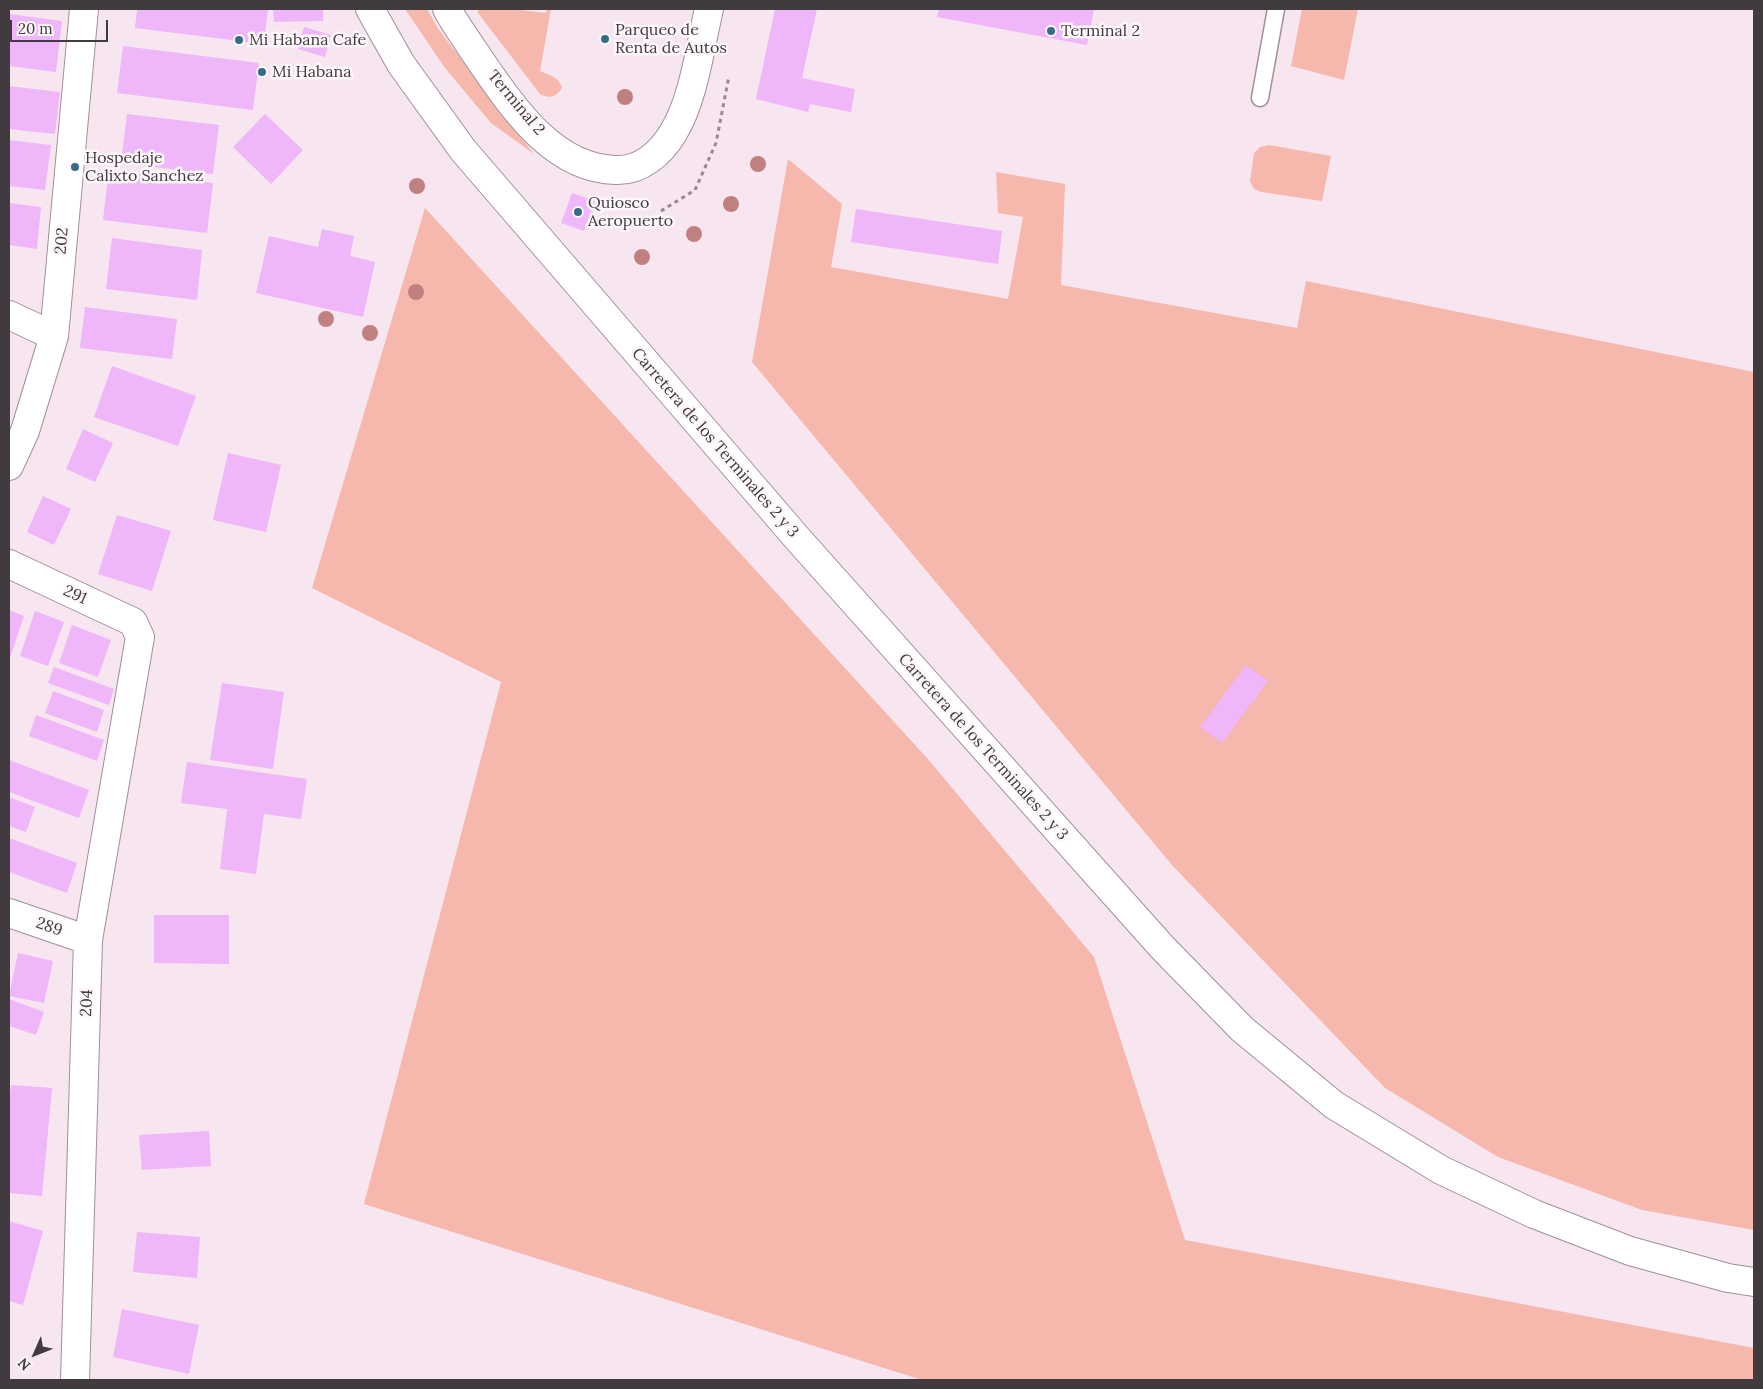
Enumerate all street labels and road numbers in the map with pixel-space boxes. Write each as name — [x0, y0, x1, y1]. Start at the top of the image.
street label: Terminal 2 — [483, 67, 549, 139]
street label: 202 — [51, 227, 73, 255]
street label: Carretera de los Terminales 2 y 3 — [628, 344, 802, 542]
street label: 291 — [60, 581, 90, 609]
street label: Carretera de los Terminales 2 y 3 — [894, 650, 1072, 844]
street label: 289 — [33, 914, 65, 940]
street label: 204 — [77, 989, 97, 1017]

